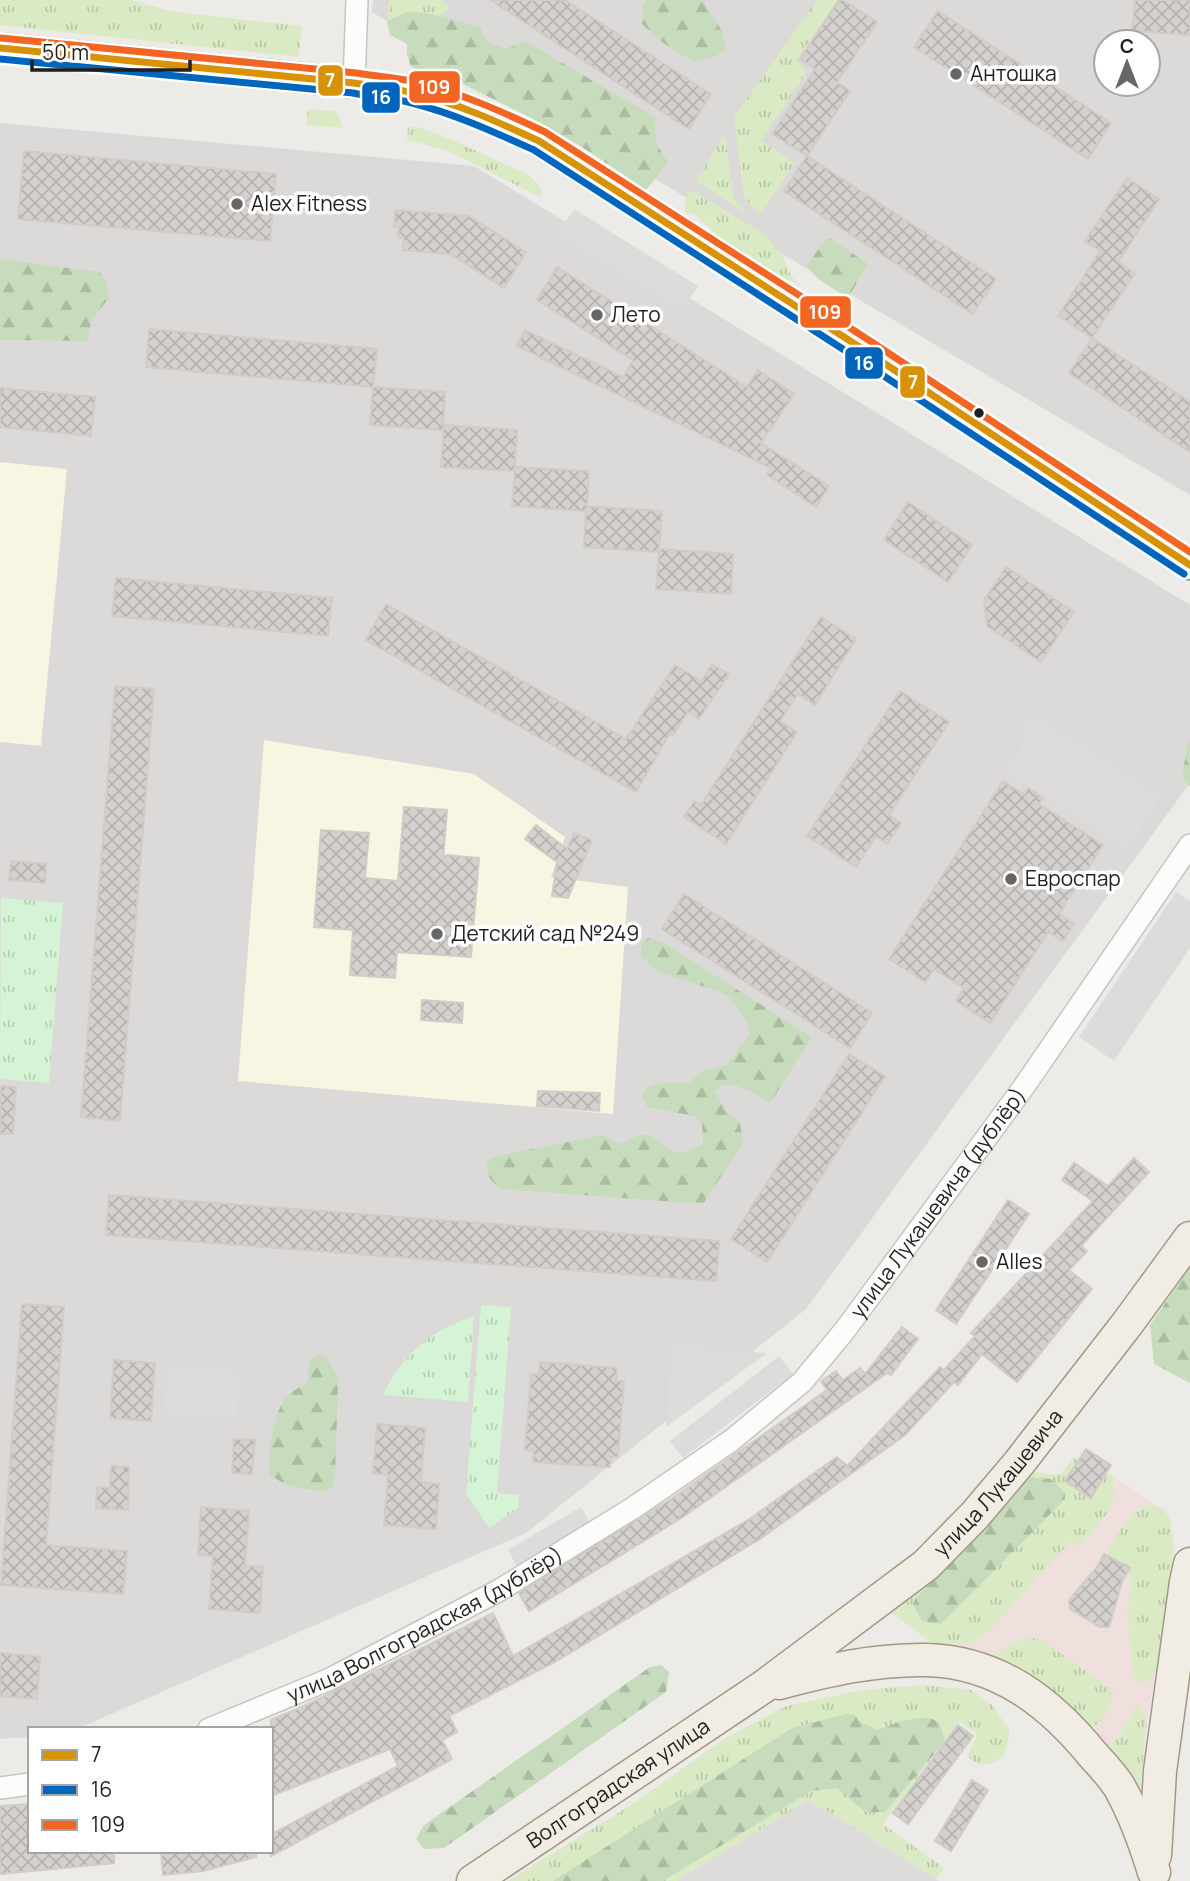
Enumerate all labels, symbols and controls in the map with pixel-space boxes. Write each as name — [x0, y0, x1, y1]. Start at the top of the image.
scale bar — [32, 28, 189, 72]
north arrow — [1092, 28, 1162, 98]
text: С — [1120, 33, 1134, 59]
text: 50 m — [42, 38, 89, 66]
place label: Антошка — [970, 59, 1057, 87]
line badge: 7 — [317, 64, 344, 97]
marker: Антошка — [948, 66, 964, 82]
text: 7 — [325, 67, 335, 93]
line badge: 109 — [408, 70, 461, 104]
text: 109 — [418, 74, 450, 100]
line badge: 16 — [361, 81, 401, 114]
text: 16 — [371, 84, 391, 110]
place label: Alex Fitness — [251, 189, 367, 217]
marker: Alex Fitness — [229, 196, 245, 212]
line badge: 109 — [799, 295, 852, 329]
text: 109 — [809, 299, 841, 325]
place label: Лето — [611, 300, 661, 328]
marker: Лето — [589, 307, 605, 323]
line badge: 16 — [844, 346, 884, 380]
text: 16 — [854, 350, 874, 376]
line badge: 7 — [899, 365, 926, 399]
text: 7 — [908, 369, 918, 395]
unlabelled marker — [972, 406, 986, 420]
place label: Евроспар — [1025, 864, 1121, 892]
marker: Евроспар — [1003, 871, 1019, 887]
place label: Детский сад №249 — [451, 919, 639, 947]
marker: Детский сад №249 — [429, 926, 445, 942]
street label: улица Лукашевича (дублёр) — [843, 1082, 1032, 1324]
place label: Alles — [996, 1247, 1042, 1275]
marker: Alles — [974, 1254, 990, 1270]
street label: улица Лукашевича — [927, 1403, 1069, 1562]
street label: улица Волгоградская (дублёр) — [282, 1540, 568, 1708]
street label: Волгоградская улица — [521, 1712, 715, 1854]
legend — [28, 1727, 273, 1853]
text: 7 — [91, 1740, 102, 1768]
text: 16 — [91, 1775, 112, 1803]
text: 109 — [91, 1810, 125, 1838]

